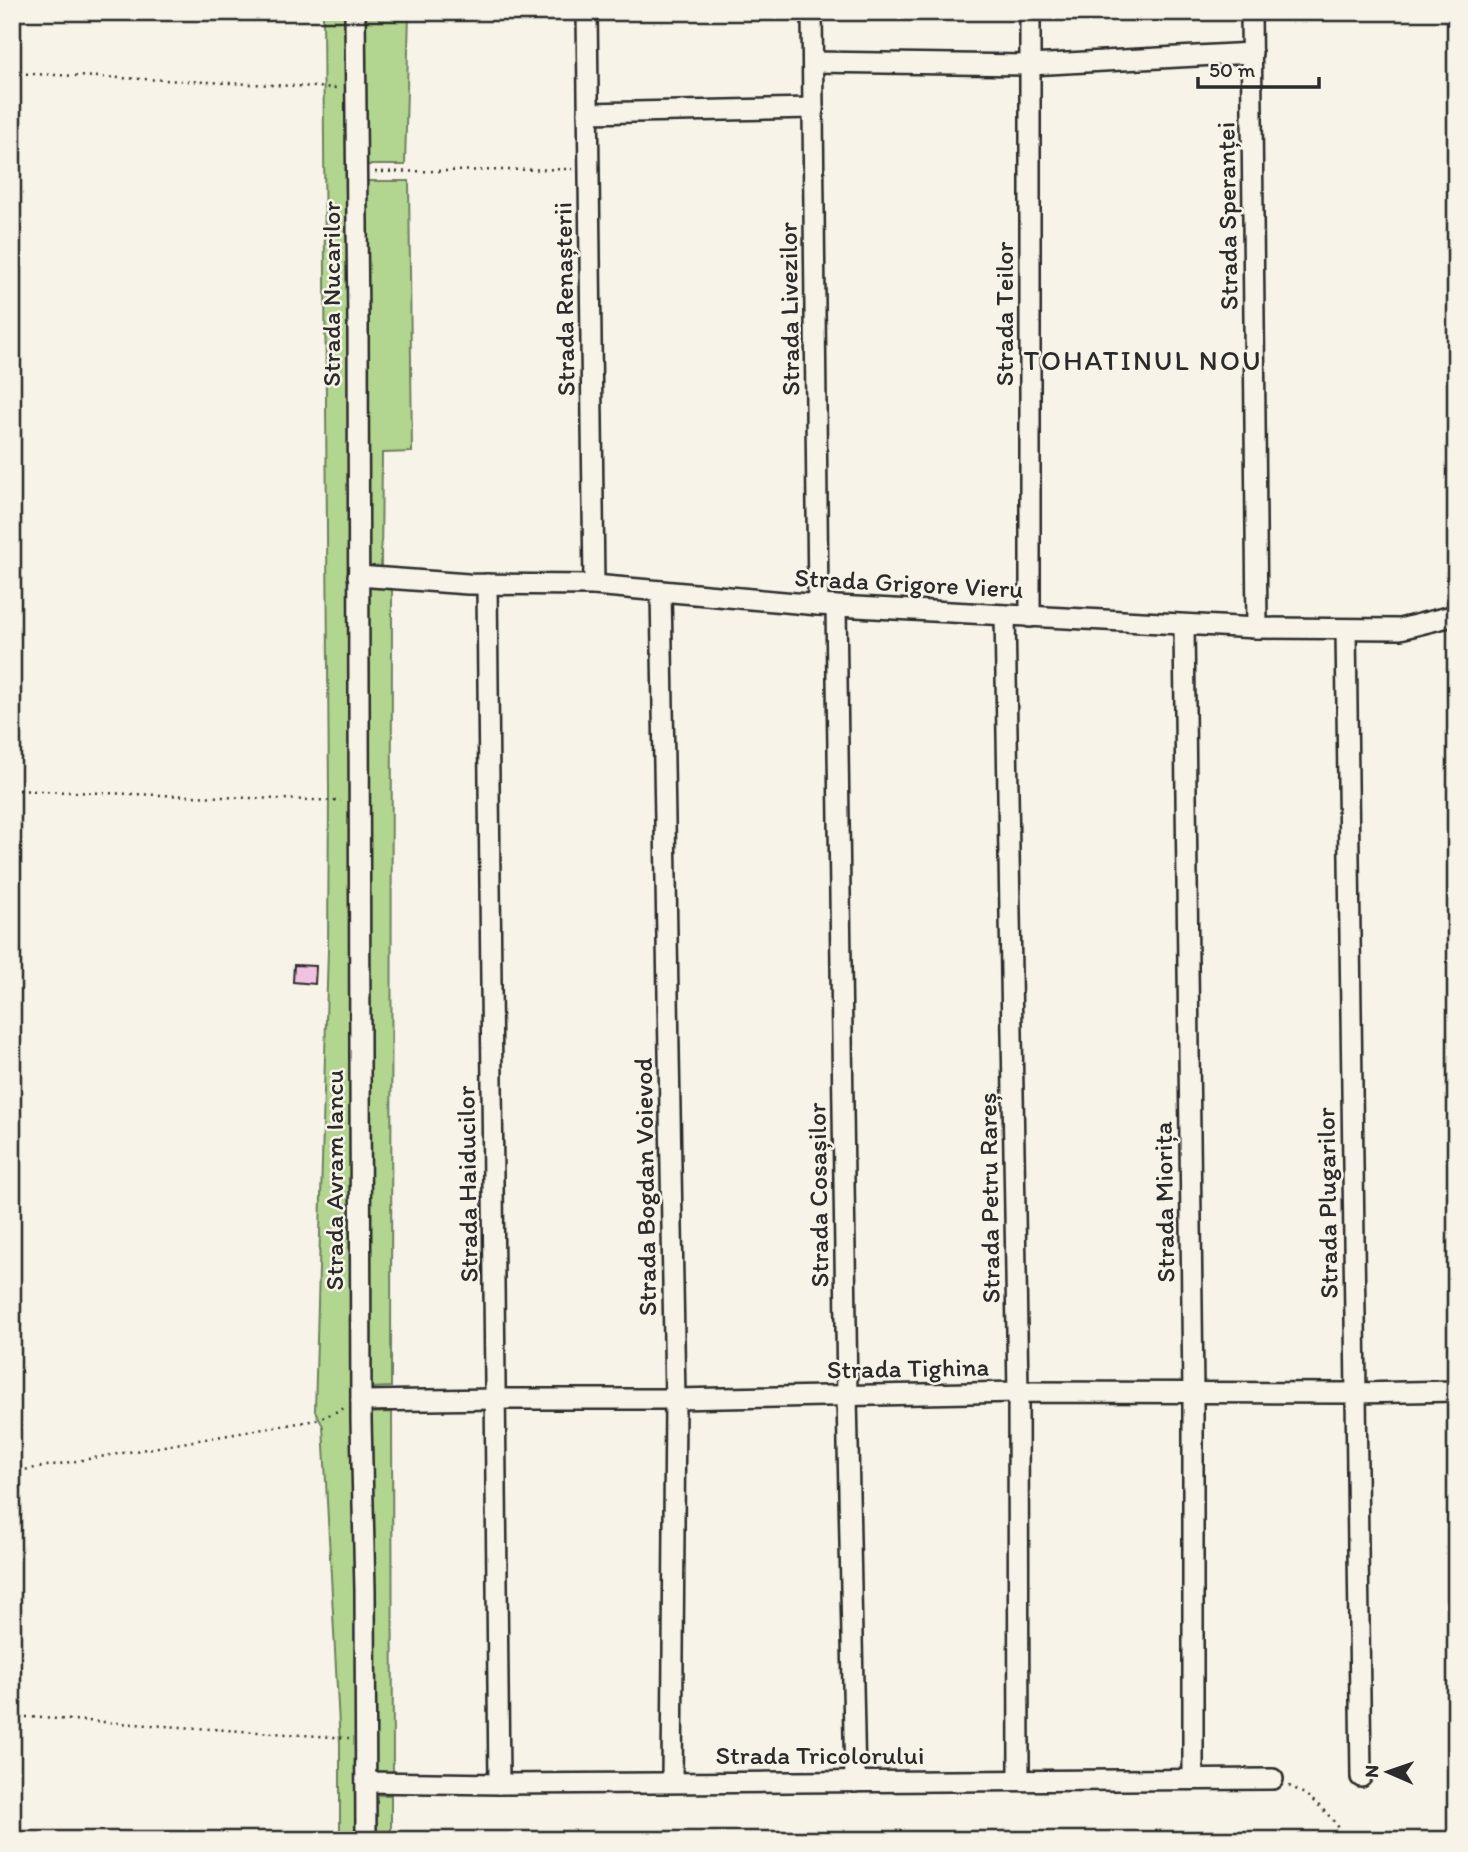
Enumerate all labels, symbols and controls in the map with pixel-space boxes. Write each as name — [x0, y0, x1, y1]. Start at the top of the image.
scale bar — [1198, 46, 1319, 90]
text: 50 m — [1209, 57, 1256, 82]
street label: Strada Speranței — [1209, 122, 1245, 310]
street label: Strada Nucarilor — [315, 201, 347, 387]
street label: Strada Renașterii — [546, 202, 582, 396]
street label: Strada Livezilor — [771, 221, 807, 396]
street label: Strada Teilor — [988, 241, 1020, 386]
district label: TOHATINUL NOU — [1023, 343, 1263, 377]
street label: Strada Grigore Vieru — [794, 561, 1024, 605]
street label: Strada Bogdan Voievod — [627, 1057, 663, 1317]
street label: Strada Avram Iancu — [318, 1070, 350, 1290]
street label: Strada Haiducilor — [449, 1085, 485, 1283]
street label: Strada Petru Rareș — [971, 1092, 1007, 1304]
street label: Strada Cosașilor — [800, 1102, 836, 1288]
street label: Strada Plugarilor — [1309, 1107, 1345, 1299]
street label: Strada Miorița — [1147, 1121, 1181, 1283]
street label: Strada Tighina — [826, 1351, 990, 1385]
north arrow — [1352, 1736, 1422, 1806]
street label: Strada Tricolorului — [715, 1739, 925, 1771]
text: N — [1360, 1765, 1383, 1778]

